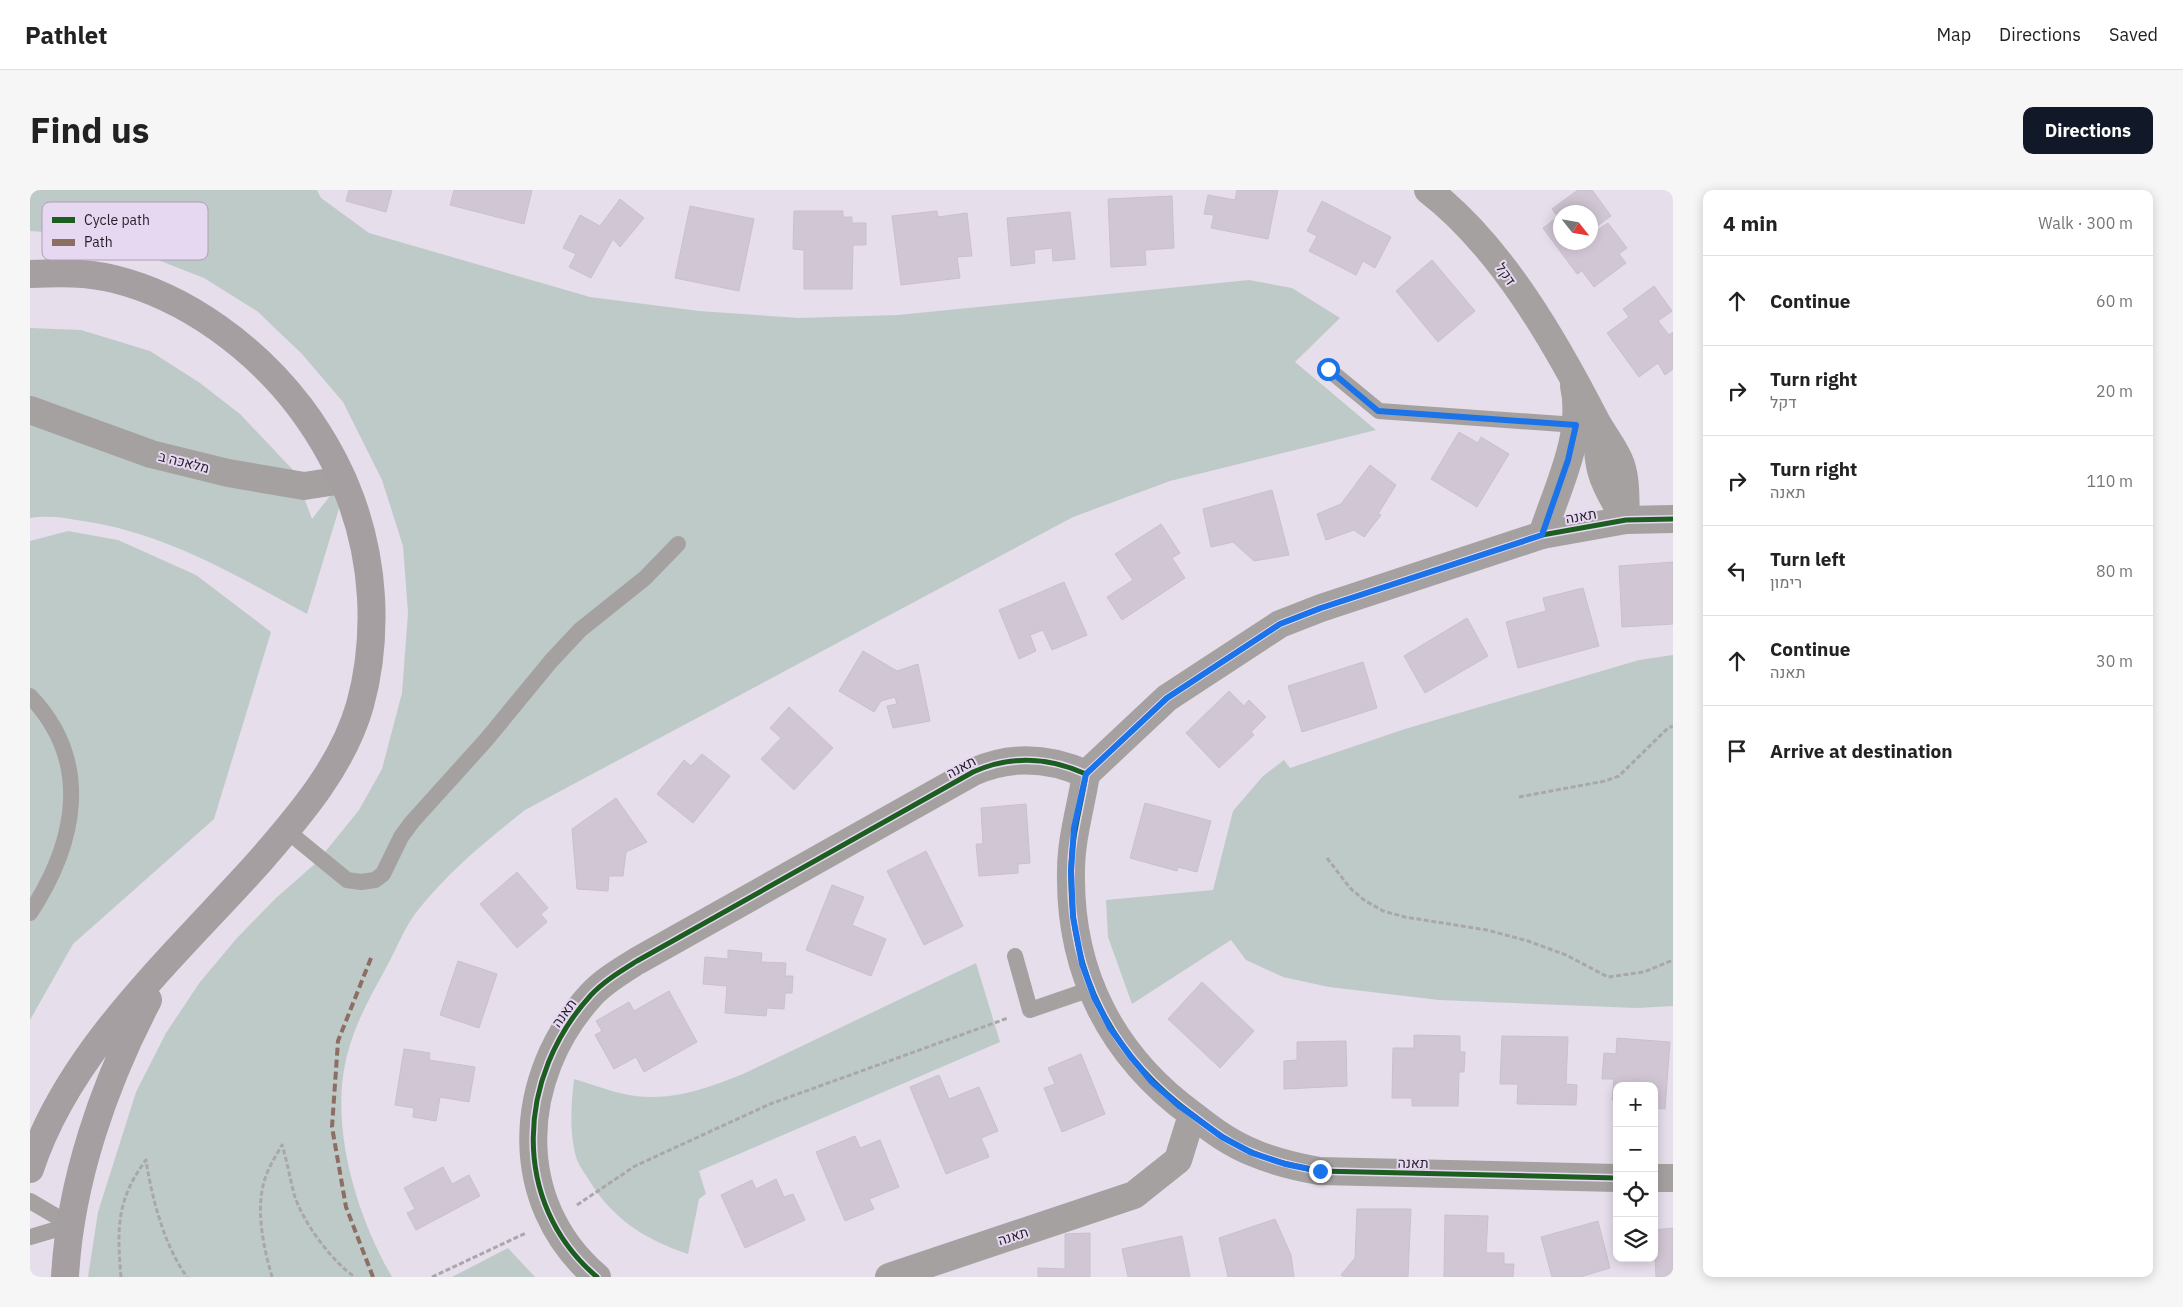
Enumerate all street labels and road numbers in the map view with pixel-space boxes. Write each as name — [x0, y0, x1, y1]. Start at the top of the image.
street label: דקל — [1492, 259, 1520, 289]
street label: מלאכה ב — [157, 447, 211, 477]
street label: תאנה — [1564, 504, 1598, 528]
street label: תאנה — [943, 752, 979, 782]
street label: תאנה — [548, 995, 580, 1031]
street label: תאנה — [1397, 1154, 1429, 1172]
street label: תאנה — [995, 1223, 1031, 1249]

